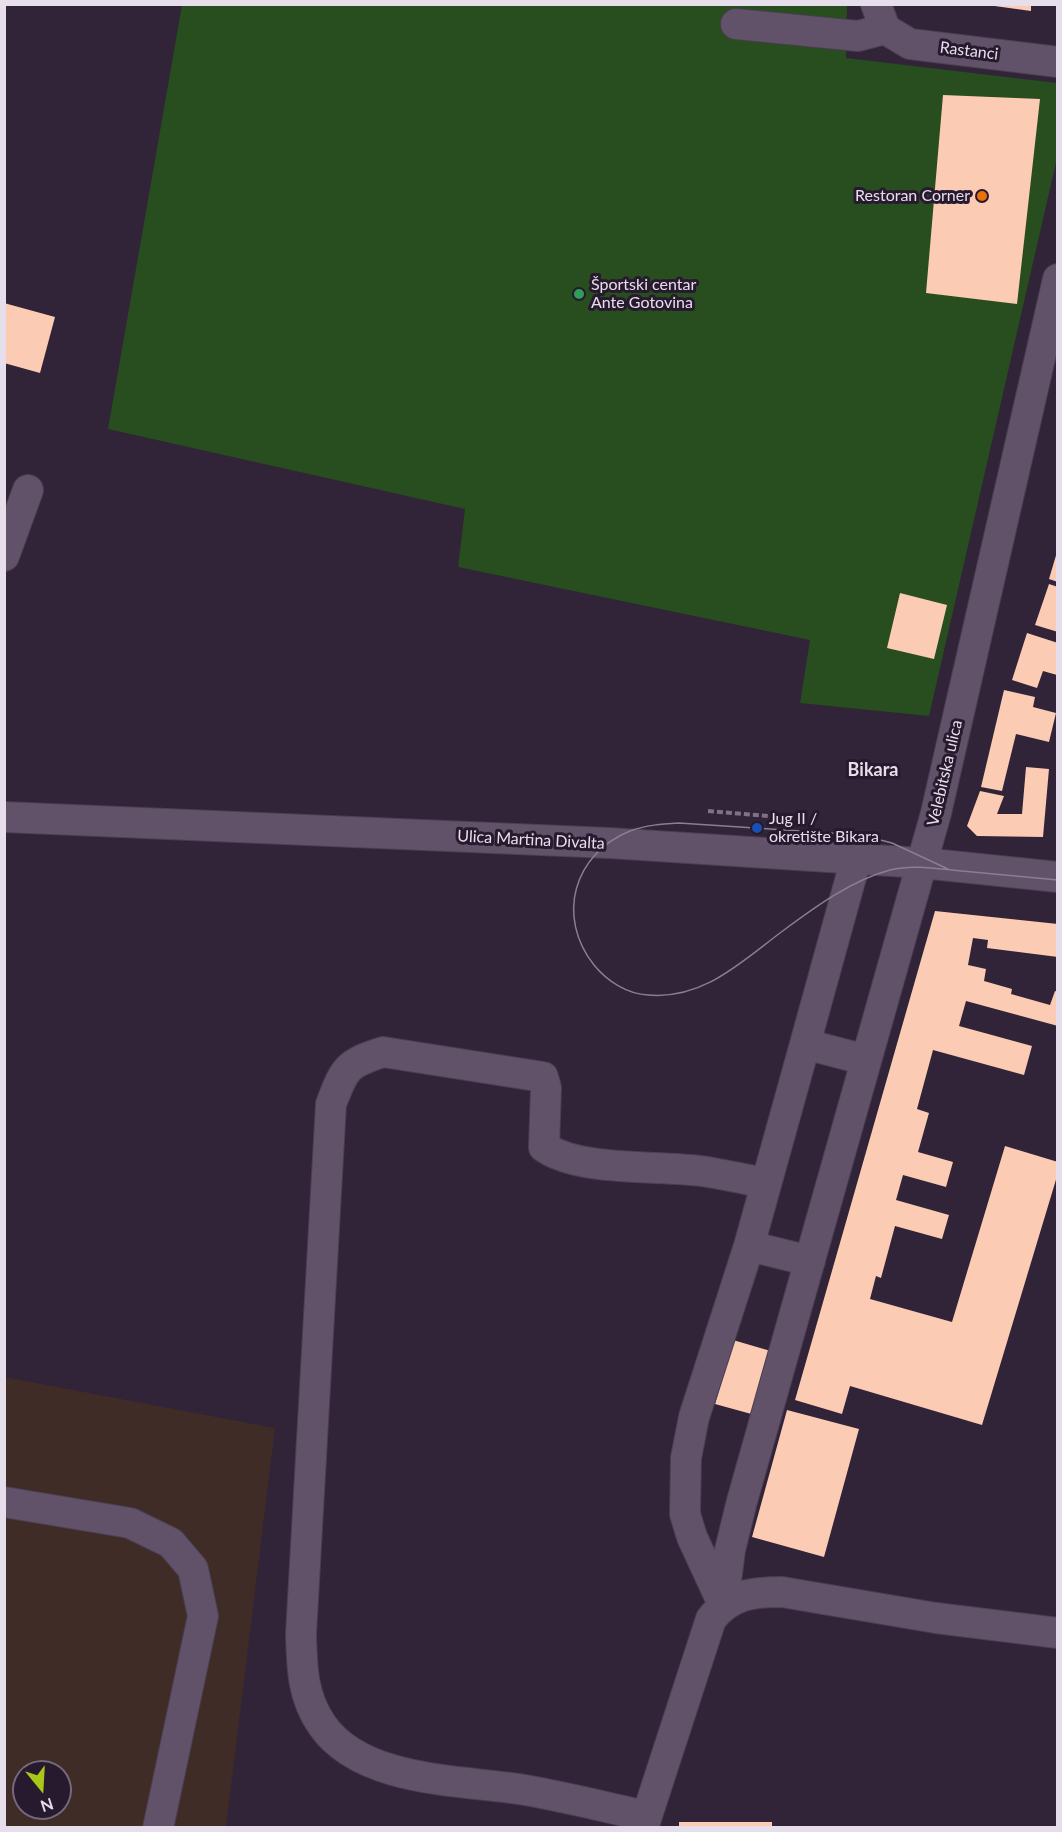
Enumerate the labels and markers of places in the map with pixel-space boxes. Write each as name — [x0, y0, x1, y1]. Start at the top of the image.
place label: Restoran Corner — [855, 186, 970, 206]
marker: Restoran Corner — [975, 189, 989, 203]
place label: Športski centar Ante Gotovina — [591, 275, 696, 313]
marker: Športski centar Ante Gotovina — [572, 287, 586, 301]
place label: Jug II / okretište Bikara — [769, 809, 879, 847]
marker: Jug II / okretište Bikara — [750, 821, 764, 835]

